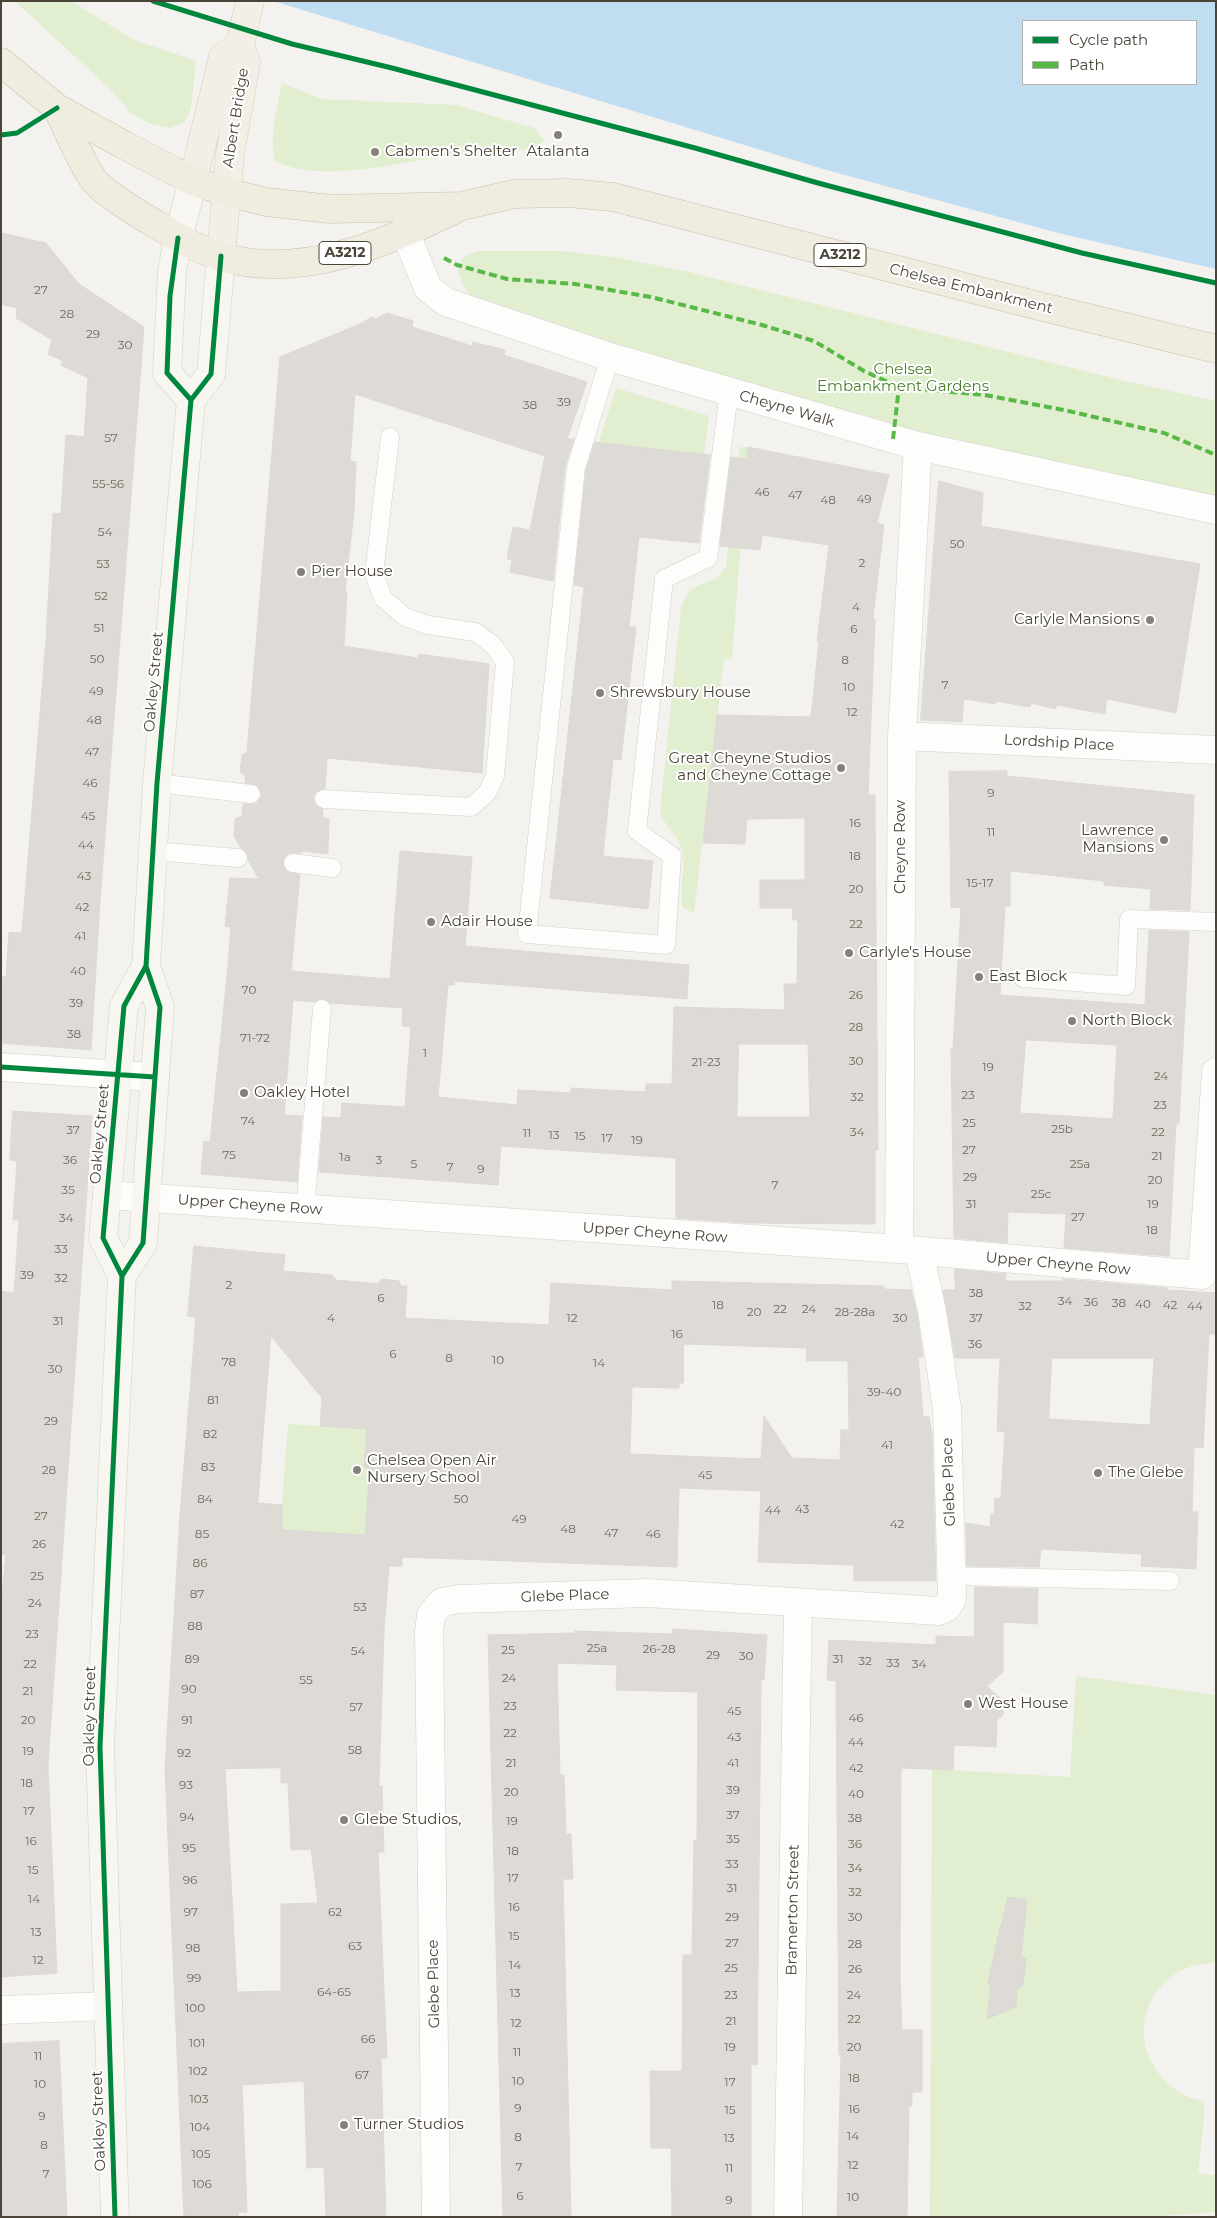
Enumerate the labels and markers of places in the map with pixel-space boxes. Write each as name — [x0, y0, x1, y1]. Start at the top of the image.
marker: Atalanta — [552, 129, 564, 141]
place label: Cabmen's Shelter — [385, 143, 517, 161]
place label: Atalanta — [527, 143, 589, 161]
marker: Cabmen's Shelter — [369, 146, 381, 158]
place label: Pier House — [311, 563, 393, 581]
marker: Pier House — [295, 566, 307, 578]
place label: Carlyle Mansions — [1014, 611, 1140, 629]
marker: Carlyle Mansions — [1144, 614, 1156, 626]
place label: Shrewsbury House — [610, 684, 751, 702]
marker: Shrewsbury House — [594, 687, 606, 699]
place label: Great Cheyne Studios and Cheyne Cottage — [669, 750, 831, 785]
marker: Great Cheyne Studios and Cheyne Cottage — [835, 762, 847, 774]
place label: Lawrence Mansions — [1081, 822, 1154, 857]
marker: Lawrence Mansions — [1158, 834, 1170, 846]
place label: Adair House — [441, 913, 533, 931]
marker: Adair House — [425, 916, 437, 928]
place label: Carlyle's House — [859, 944, 971, 962]
marker: Carlyle's House — [843, 947, 855, 959]
place label: East Block — [989, 968, 1067, 986]
marker: East Block — [973, 971, 985, 983]
place label: North Block — [1082, 1012, 1172, 1030]
marker: North Block — [1066, 1015, 1078, 1027]
place label: Oakley Hotel — [254, 1084, 350, 1102]
marker: Oakley Hotel — [238, 1087, 250, 1099]
place label: Chelsea Open Air Nursery School — [367, 1452, 496, 1487]
marker: Chelsea Open Air Nursery School — [351, 1464, 363, 1476]
place label: The Glebe — [1108, 1464, 1184, 1482]
marker: The Glebe — [1092, 1467, 1104, 1479]
place label: West House — [978, 1695, 1068, 1713]
marker: West House — [962, 1698, 974, 1710]
place label: Glebe Studios, — [354, 1811, 461, 1829]
marker: Glebe Studios, — [338, 1814, 350, 1826]
place label: Turner Studios — [354, 2116, 464, 2134]
marker: Turner Studios — [338, 2119, 350, 2131]

